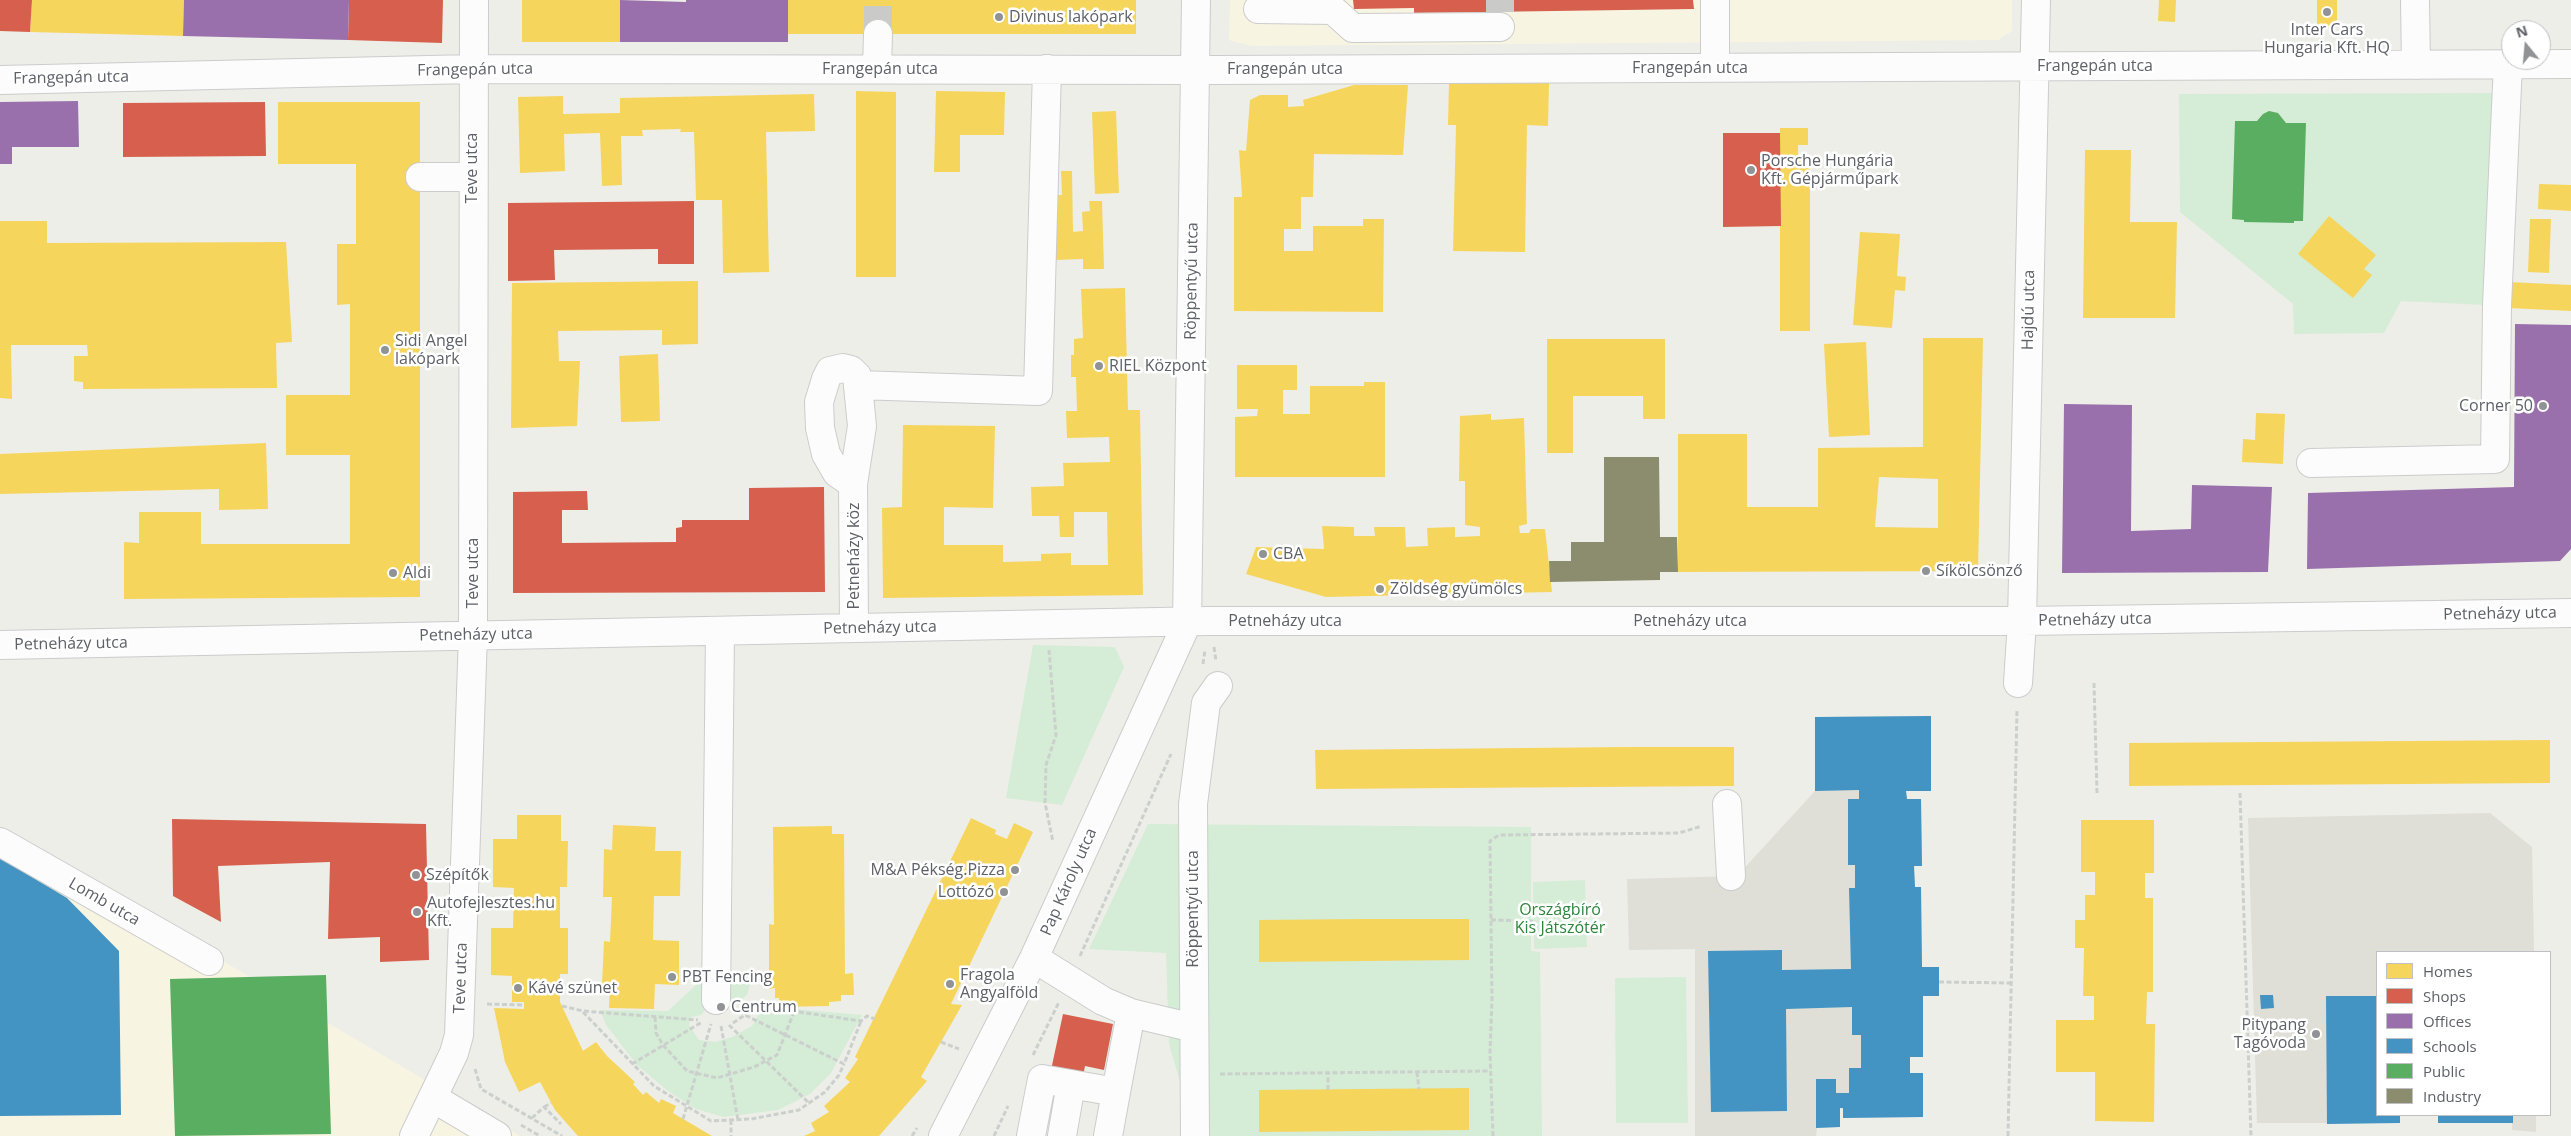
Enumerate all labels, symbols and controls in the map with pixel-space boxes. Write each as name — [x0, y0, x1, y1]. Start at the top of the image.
marker: Inter Cars Hungaria Kft. HQ — [2321, 6, 2333, 18]
place label: Divinus lakópark — [1009, 7, 1133, 27]
marker: Divinus lakópark — [993, 11, 1005, 23]
place label: Inter Cars Hungaria Kft. HQ — [2264, 20, 2390, 58]
north arrow — [2501, 20, 2551, 70]
text: N — [2514, 20, 2530, 42]
street label: Frangepán utca — [2037, 56, 2153, 76]
street label: Frangepán utca — [1632, 58, 1748, 78]
street label: Frangepán utca — [417, 59, 533, 81]
street label: Frangepán utca — [822, 59, 938, 79]
street label: Frangepán utca — [1227, 59, 1343, 79]
street label: Frangepán utca — [13, 67, 129, 89]
street label: Teve utca — [462, 132, 482, 204]
place label: Porsche Hungária Kft. Gépjárműpark — [1761, 151, 1898, 189]
marker: Porsche Hungária Kft. Gépjárműpark — [1745, 164, 1757, 176]
street label: Röppentyű utca — [1181, 222, 1203, 340]
street label: Hajdú utca — [2019, 270, 2039, 350]
place label: Sidi Angel lakópark — [395, 331, 467, 369]
marker: Sidi Angel lakópark — [379, 344, 391, 356]
place label: RIEL Központ — [1109, 356, 1207, 376]
marker: RIEL Központ — [1093, 360, 1105, 372]
place label: Corner 50 — [2459, 396, 2533, 416]
marker: Corner 50 — [2537, 400, 2549, 412]
street label: Petneházy köz — [844, 502, 864, 610]
street label: Teve utca — [463, 538, 483, 608]
place label: CBA — [1273, 544, 1304, 564]
marker: CBA — [1257, 548, 1269, 560]
place label: Síkölcsönző — [1936, 561, 2023, 581]
place label: Aldi — [403, 563, 431, 583]
marker: Síkölcsönző — [1920, 565, 1932, 577]
marker: Aldi — [387, 567, 399, 579]
place label: Zöldség gyümölcs — [1390, 579, 1522, 599]
marker: Zöldség gyümölcs — [1374, 583, 1386, 595]
street label: Petneházy utca — [2443, 603, 2557, 625]
street label: Petneházy utca — [2038, 609, 2152, 631]
street label: Petneházy utca — [1228, 611, 1342, 631]
street label: Petneházy utca — [1633, 611, 1747, 631]
street label: Petneházy utca — [823, 617, 937, 639]
street label: Petneházy utca — [419, 624, 533, 646]
street label: Petneházy utca — [14, 633, 128, 655]
street label: Pap Károly utca — [1037, 825, 1101, 939]
street label: Röppentyű utca — [1183, 850, 1203, 968]
place label: M&A Pékség.Pizza — [871, 860, 1005, 880]
marker: M&A Pékség.Pizza — [1009, 864, 1021, 876]
place label: Szépítők — [426, 865, 489, 885]
marker: Szépítők — [410, 869, 422, 881]
street label: Lomb utca — [65, 874, 143, 930]
place label: Lottózó — [938, 882, 994, 902]
marker: Lottózó — [998, 886, 1010, 898]
place label: Autofejlesztes.hu Kft. — [427, 893, 555, 931]
park label: Országbíró Kis Játszótér — [1515, 900, 1605, 938]
marker: Autofejlesztes.hu Kft. — [411, 906, 423, 918]
street label: Teve utca — [450, 942, 472, 1014]
legend — [2376, 951, 2551, 1116]
text: Homes — [2423, 961, 2473, 981]
place label: Fragola Angyalföld — [960, 965, 1038, 1003]
place label: PBT Fencing — [682, 967, 772, 987]
marker: PBT Fencing — [666, 971, 678, 983]
place label: Kávé szünet — [528, 978, 617, 998]
marker: Fragola Angyalföld — [944, 978, 956, 990]
marker: Kávé szünet — [512, 982, 524, 994]
text: Shops — [2423, 986, 2466, 1006]
place label: Centrum — [731, 997, 797, 1017]
marker: Centrum — [715, 1001, 727, 1013]
text: Offices — [2423, 1011, 2471, 1031]
place label: Pitypang Tagóvoda — [2234, 1015, 2306, 1053]
marker: Pitypang Tagóvoda — [2310, 1028, 2322, 1040]
text: Schools — [2423, 1036, 2477, 1056]
text: Public — [2423, 1061, 2465, 1081]
text: Industry — [2423, 1086, 2481, 1106]

